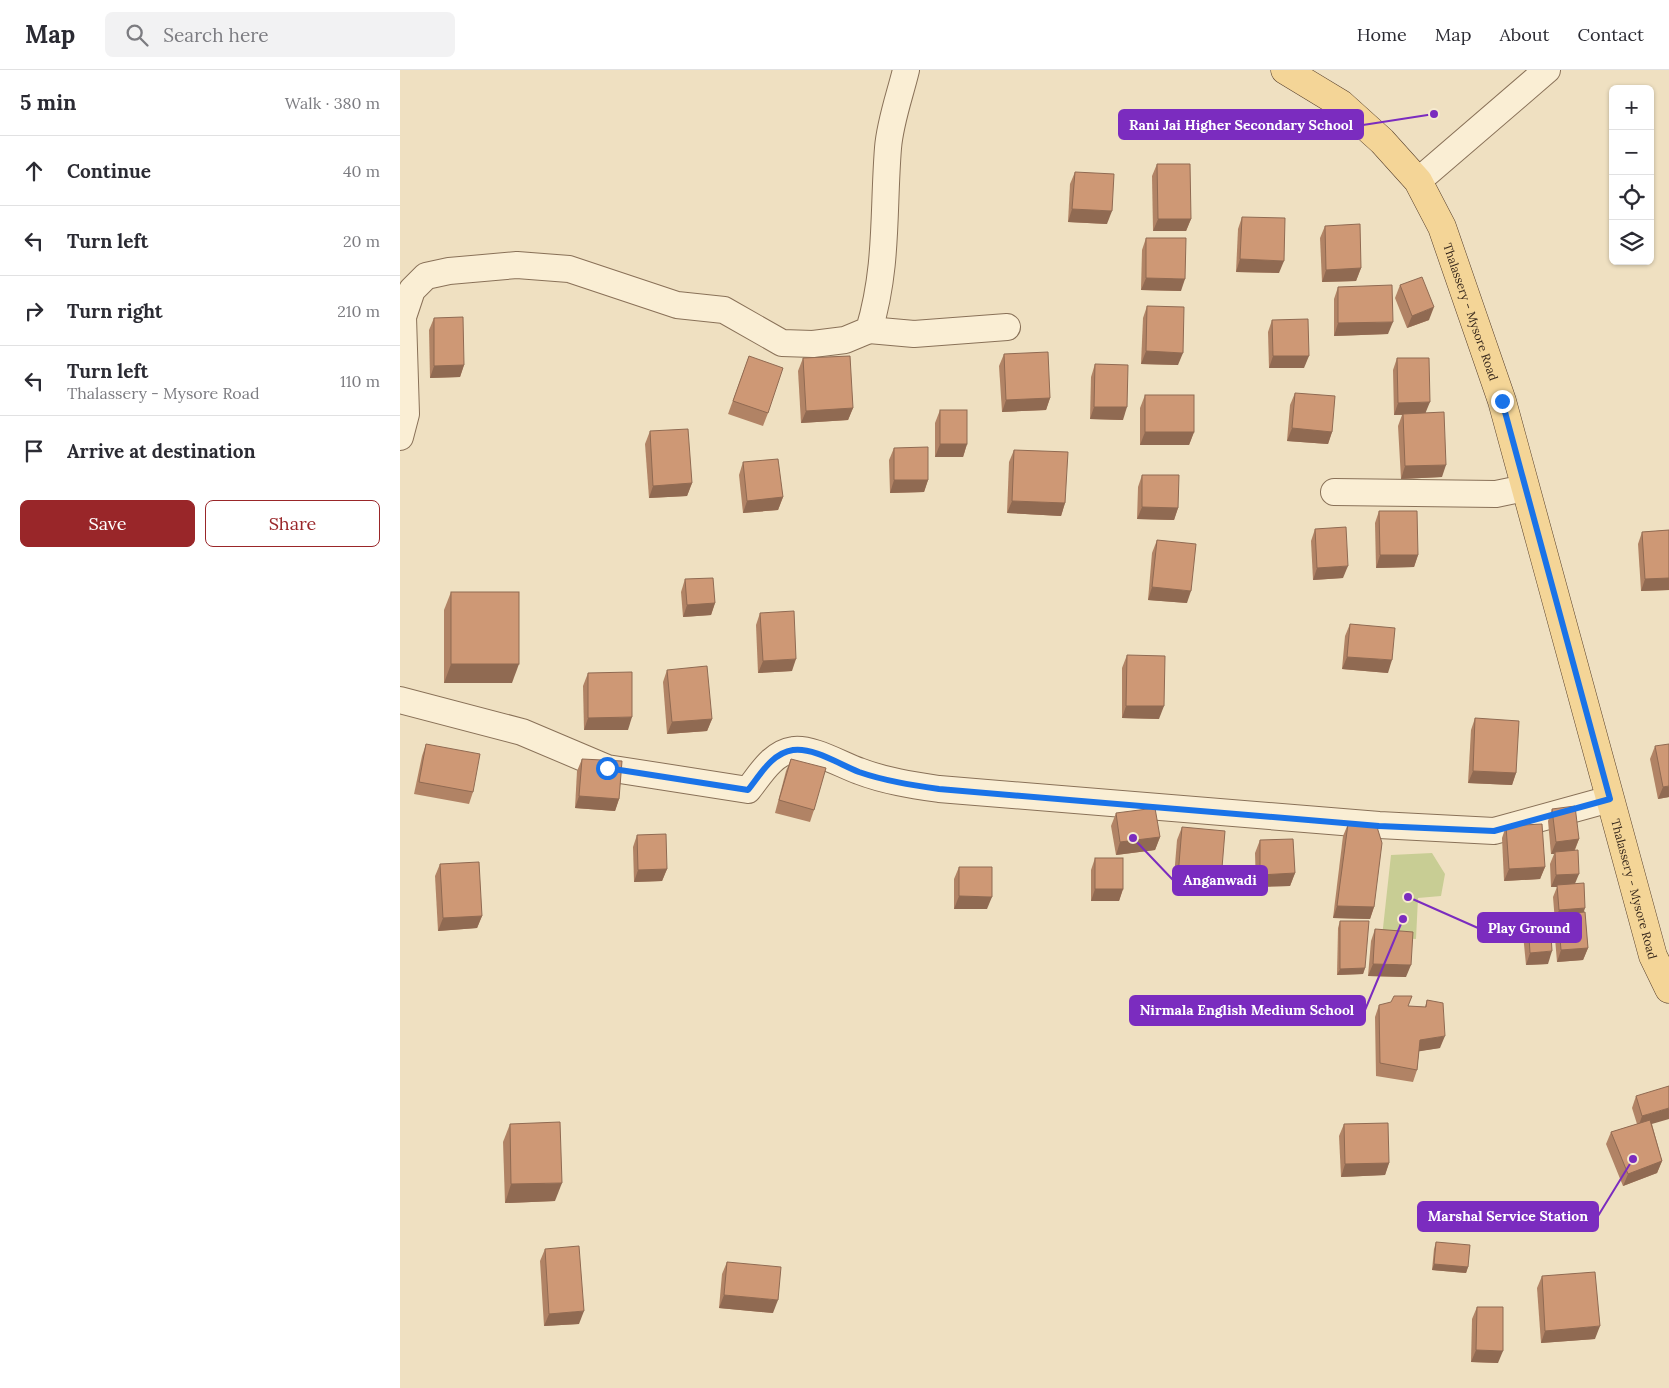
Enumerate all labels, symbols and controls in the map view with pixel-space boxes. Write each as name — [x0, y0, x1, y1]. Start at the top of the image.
search box — [105, 12, 455, 57]
text: Map — [25, 19, 75, 50]
icon: search — [123, 21, 151, 49]
text: Search here — [163, 23, 269, 47]
text: Home — [1357, 23, 1407, 46]
text: Map — [1435, 23, 1471, 46]
text: About — [1499, 23, 1549, 46]
text: Contact — [1577, 23, 1644, 46]
map controls — [1609, 85, 1654, 265]
button: + — [1609, 85, 1654, 130]
text: 5 min — [20, 89, 76, 116]
text: Walk · 380 m — [285, 93, 380, 113]
callout: Rani Jai Higher Secondary School — [1119, 110, 1363, 139]
text: Rani Jai Higher Secondary School — [1129, 116, 1354, 134]
button: − — [1609, 130, 1654, 175]
icon: ahead — [20, 157, 48, 185]
text: Continue — [67, 159, 151, 183]
text: 40 m — [343, 161, 380, 181]
button: locate — [1609, 175, 1654, 220]
button: layers — [1609, 220, 1654, 265]
icon: left — [20, 227, 48, 255]
text: Turn left — [67, 229, 148, 253]
text: 20 m — [343, 231, 380, 251]
street label: Thalassery - Mysore Road — [1441, 241, 1502, 382]
icon: right — [20, 297, 48, 325]
text: Turn right — [67, 299, 163, 323]
text: 210 m — [337, 301, 380, 321]
text: Turn left — [67, 359, 148, 383]
icon: left — [20, 367, 48, 395]
text: 110 m — [340, 371, 380, 391]
text: Thalassery - Mysore Road — [67, 383, 260, 403]
route end — [1491, 390, 1514, 413]
icon: arrive — [20, 437, 48, 465]
text: Arrive at destination — [67, 439, 256, 463]
button: Save — [20, 500, 195, 547]
button: Share — [205, 500, 380, 547]
route start — [596, 757, 619, 780]
street label: Thalassery - Mysore Road — [1608, 817, 1661, 961]
callout: Anganwadi — [1173, 866, 1267, 895]
text: Anganwadi — [1183, 871, 1257, 889]
callout: Play Ground — [1478, 913, 1581, 942]
text: Play Ground — [1488, 919, 1570, 937]
callout: Nirmala English Medium School — [1130, 996, 1365, 1025]
text: Nirmala English Medium School — [1140, 1001, 1355, 1019]
callout: Marshal Service Station — [1418, 1202, 1598, 1231]
text: Marshal Service Station — [1428, 1207, 1588, 1225]

